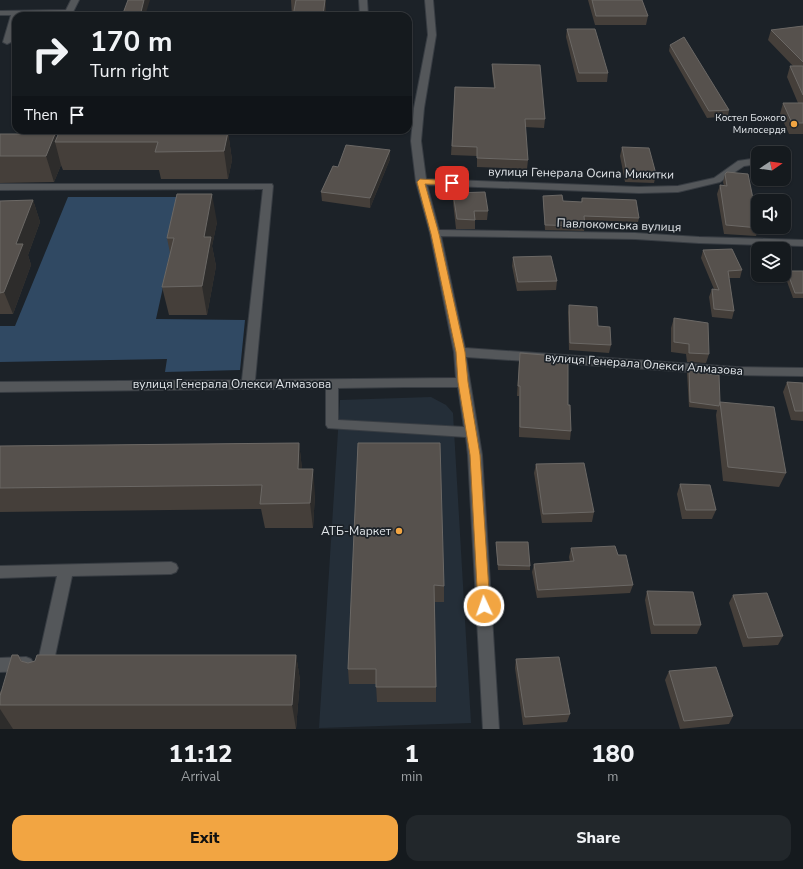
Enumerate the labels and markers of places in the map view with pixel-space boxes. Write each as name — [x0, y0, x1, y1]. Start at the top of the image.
place label: Костел Божого Милосердя — [715, 111, 786, 137]
marker: Костел Божого Милосердя — [789, 119, 799, 129]
pin — [435, 166, 469, 200]
place label: АТБ-Маркет — [321, 523, 392, 539]
marker: АТБ-Маркет — [394, 526, 404, 536]

